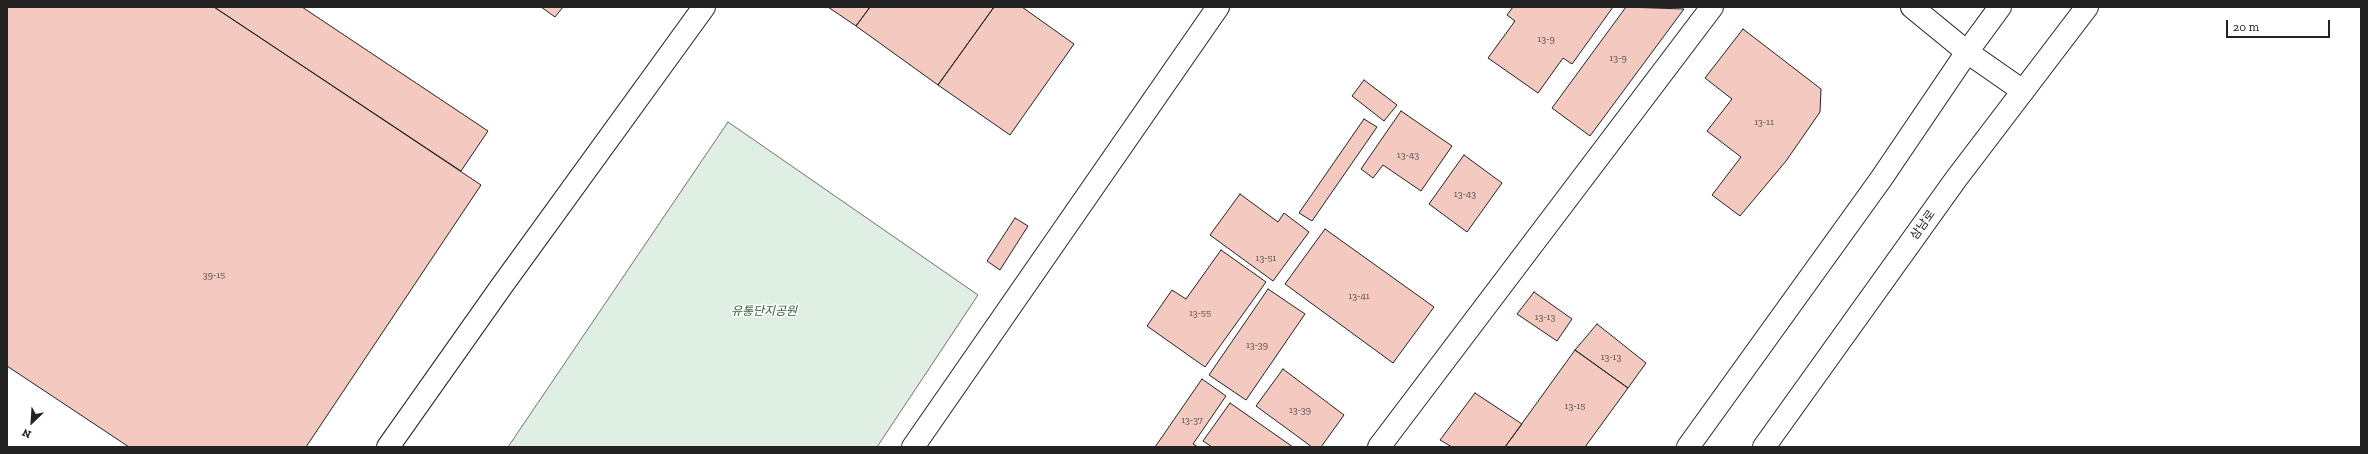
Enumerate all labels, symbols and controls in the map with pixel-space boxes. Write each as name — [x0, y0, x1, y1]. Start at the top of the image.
scale bar — [2228, 12, 2332, 38]
text: 20 m — [2233, 20, 2259, 34]
house number: 13-9 — [1537, 33, 1555, 45]
house number: 13-9 — [1609, 52, 1627, 64]
house number: 13-11 — [1754, 116, 1774, 128]
house number: 13-43 — [1397, 149, 1419, 161]
house number: 13-43 — [1454, 188, 1476, 200]
street label: 삼남로 — [1907, 207, 1939, 243]
house number: 13-51 — [1256, 252, 1276, 264]
house number: 39-15 — [203, 269, 225, 281]
house number: 13-41 — [1348, 290, 1370, 302]
park label: 유통단지공원 — [731, 305, 797, 319]
house number: 13-55 — [1189, 307, 1211, 319]
house number: 13-13 — [1535, 311, 1555, 323]
house number: 13-39 — [1246, 339, 1268, 351]
house number: 13-13 — [1601, 351, 1621, 363]
house number: 13-15 — [1565, 400, 1585, 412]
north arrow — [12, 402, 52, 442]
house number: 13-39 — [1289, 404, 1311, 416]
house number: 13-37 — [1181, 414, 1203, 426]
text: N — [20, 426, 33, 441]

